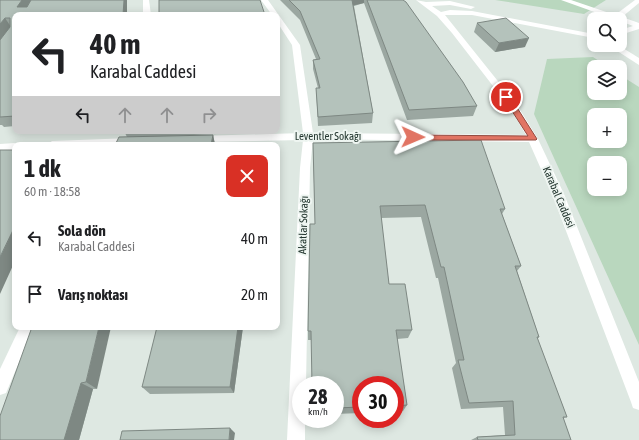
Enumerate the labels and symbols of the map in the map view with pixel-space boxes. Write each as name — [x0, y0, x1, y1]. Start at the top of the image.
pin — [489, 80, 523, 114]
position arrow — [392, 116, 434, 158]
street label: Leventler Sokağı — [295, 130, 361, 142]
street label: Karabal Caddesi — [541, 165, 577, 229]
street label: Akatlar Sokağı — [296, 196, 310, 254]
speed limit sign: 30 — [352, 376, 404, 428]

